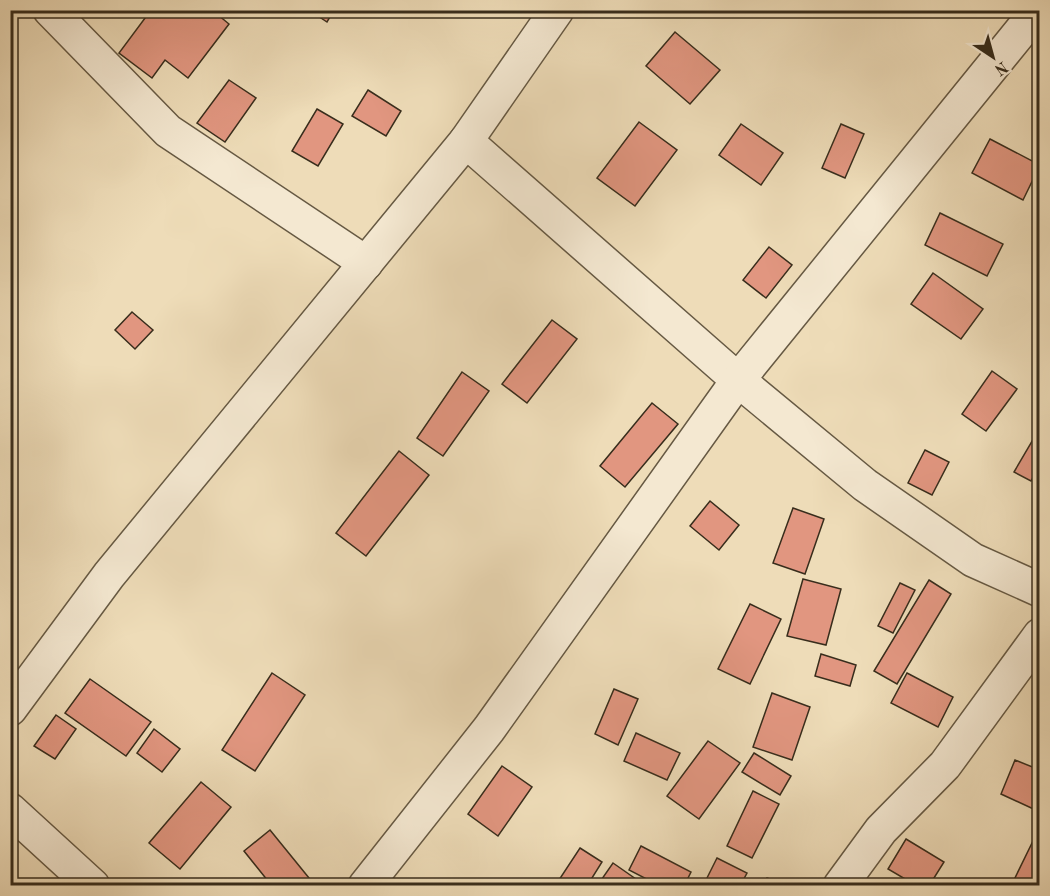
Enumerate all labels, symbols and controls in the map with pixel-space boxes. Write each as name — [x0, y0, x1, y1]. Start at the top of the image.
north arrow — [963, 27, 1023, 87]
text: N — [990, 57, 1010, 78]

